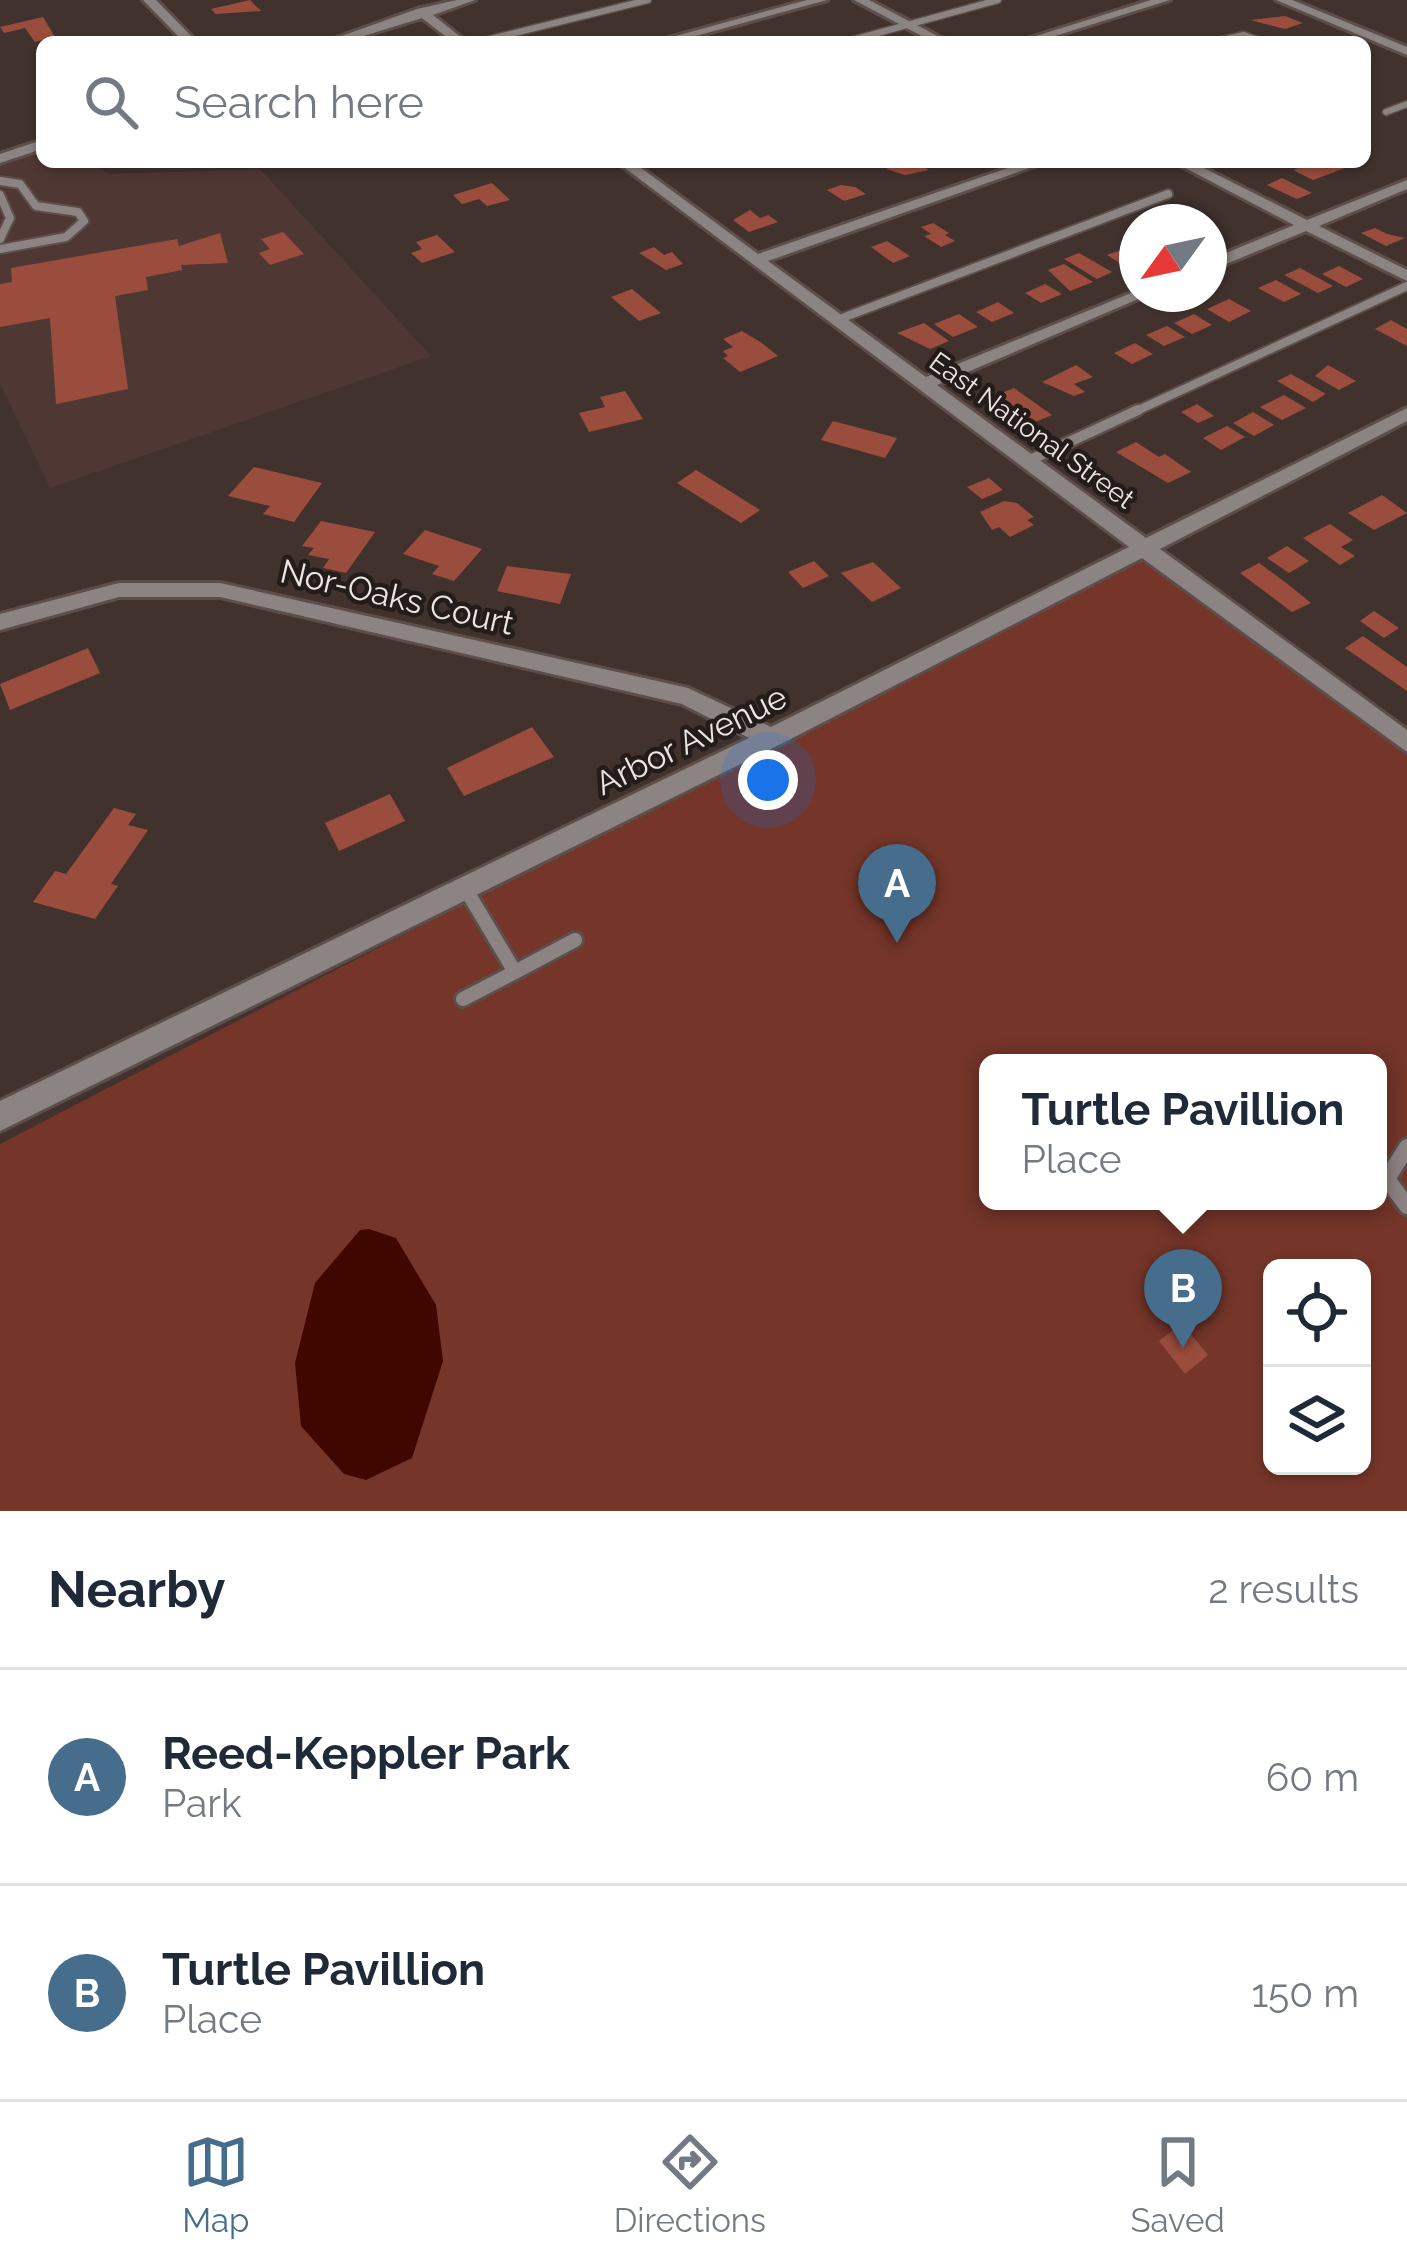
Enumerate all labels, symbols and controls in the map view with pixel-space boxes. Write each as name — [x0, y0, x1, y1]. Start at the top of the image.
search box — [36, 36, 1371, 168]
icon: search — [78, 69, 144, 135]
text: Search here — [174, 76, 424, 129]
north arrow — [1119, 204, 1227, 312]
street label: East National Street — [924, 345, 1140, 515]
street label: Nor-Oaks Court — [277, 551, 517, 643]
street label: Arbor Avenue — [589, 677, 793, 803]
your location — [738, 750, 798, 810]
pin: A — [858, 844, 936, 943]
popup — [979, 1054, 1387, 1210]
text: Turtle Pavillion — [1021, 1083, 1345, 1136]
text: Place — [1021, 1136, 1122, 1182]
pin: B — [1144, 1249, 1222, 1348]
map controls — [1263, 1259, 1371, 1475]
button: locate — [1263, 1259, 1371, 1367]
button: layers — [1263, 1367, 1371, 1475]
text: Nearby — [48, 1559, 225, 1619]
text: 2 results — [1208, 1566, 1359, 1612]
text: Reed-Keppler Park — [162, 1727, 570, 1780]
text: A — [74, 1754, 100, 1800]
text: 60 m — [1266, 1754, 1359, 1800]
text: Park — [162, 1780, 242, 1826]
text: Turtle Pavillion — [162, 1943, 485, 1996]
text: B — [74, 1970, 100, 2016]
text: 150 m — [1251, 1970, 1359, 2016]
text: Place — [162, 1996, 262, 2042]
tab: Map — [182, 2129, 249, 2240]
tab: Directions — [614, 2129, 766, 2240]
tab: Saved — [1130, 2129, 1225, 2240]

